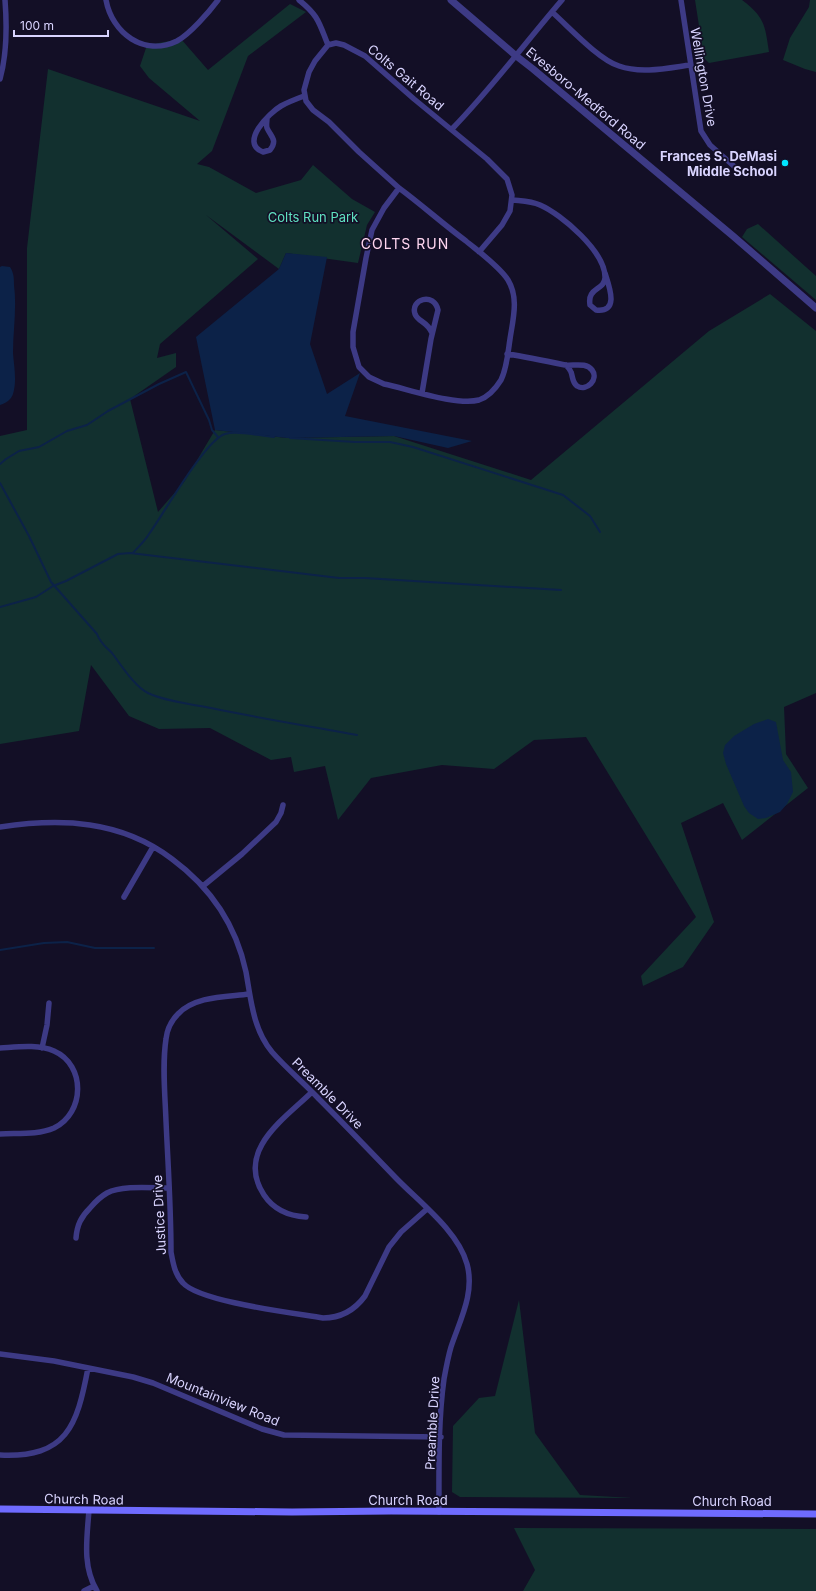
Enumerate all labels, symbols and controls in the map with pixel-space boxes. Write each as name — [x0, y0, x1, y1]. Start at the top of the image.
scale bar — [14, 12, 108, 38]
text: 100 m — [20, 18, 54, 33]
street label: Wellington Drive — [687, 26, 721, 128]
street label: Colts Gait Road — [365, 40, 447, 114]
street label: Evesboro-Medford Road — [523, 43, 649, 153]
place label: Frances S. DeMasi Middle School — [660, 148, 777, 179]
marker: Frances S. DeMasi Middle School — [780, 158, 790, 168]
park label: Colts Run Park — [268, 209, 358, 225]
district label: COLTS RUN — [361, 235, 449, 252]
street label: Preamble Drive — [289, 1054, 367, 1132]
street label: Justice Drive — [149, 1174, 169, 1256]
street label: Mountainview Road — [164, 1369, 282, 1429]
street label: Preamble Drive — [422, 1376, 442, 1470]
street label: Church Road — [44, 1490, 124, 1508]
street label: Church Road — [368, 1492, 448, 1508]
street label: Church Road — [692, 1493, 772, 1509]

